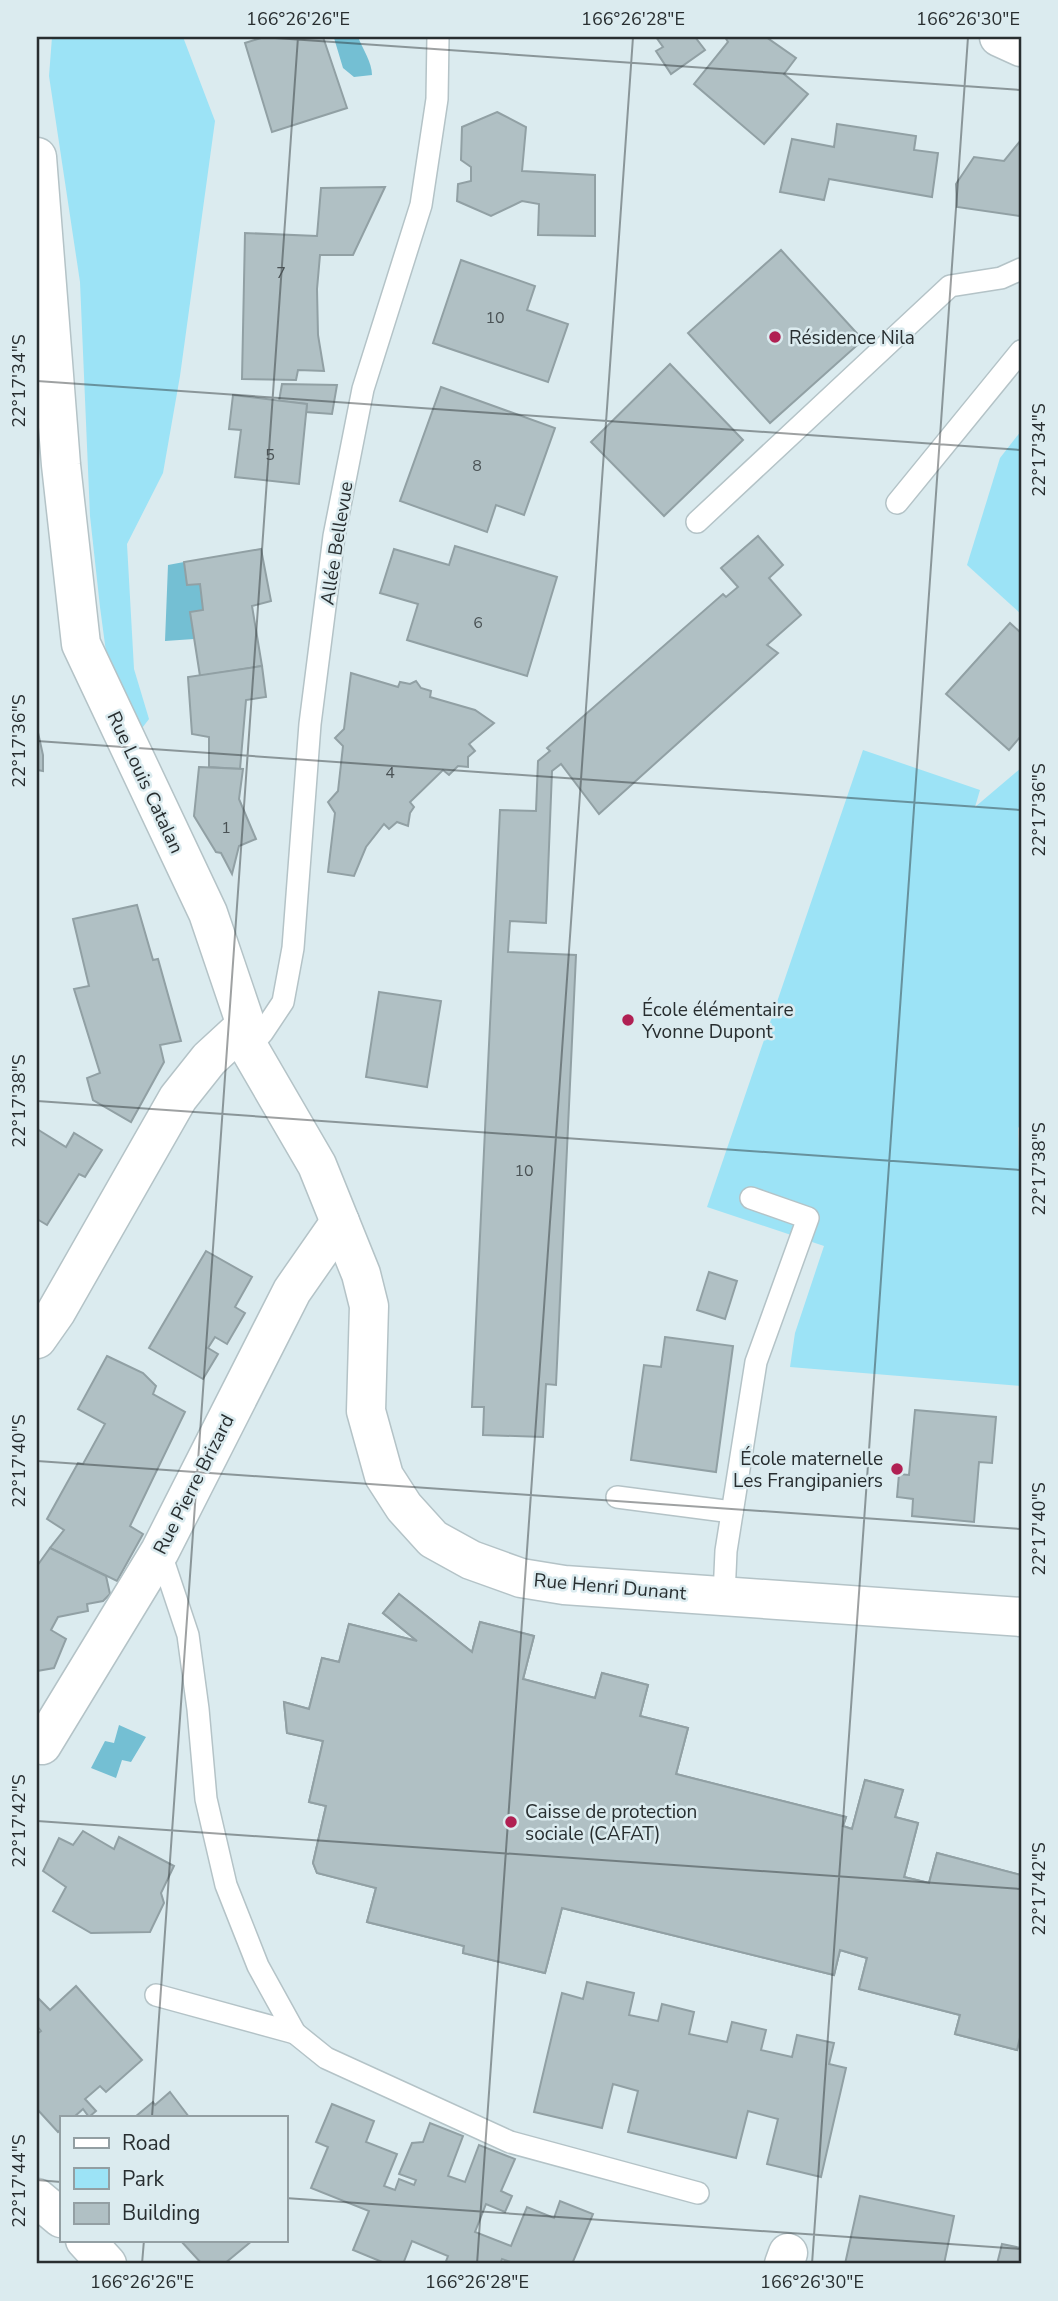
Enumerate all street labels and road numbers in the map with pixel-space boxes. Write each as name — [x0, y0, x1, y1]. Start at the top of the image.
street label: Allée Bellevue — [314, 480, 360, 607]
street label: Rue Louis Catalan — [101, 707, 189, 858]
street label: Rue Pierre Brizard — [147, 1410, 240, 1559]
street label: Rue Henri Dunant — [533, 1567, 688, 1607]

